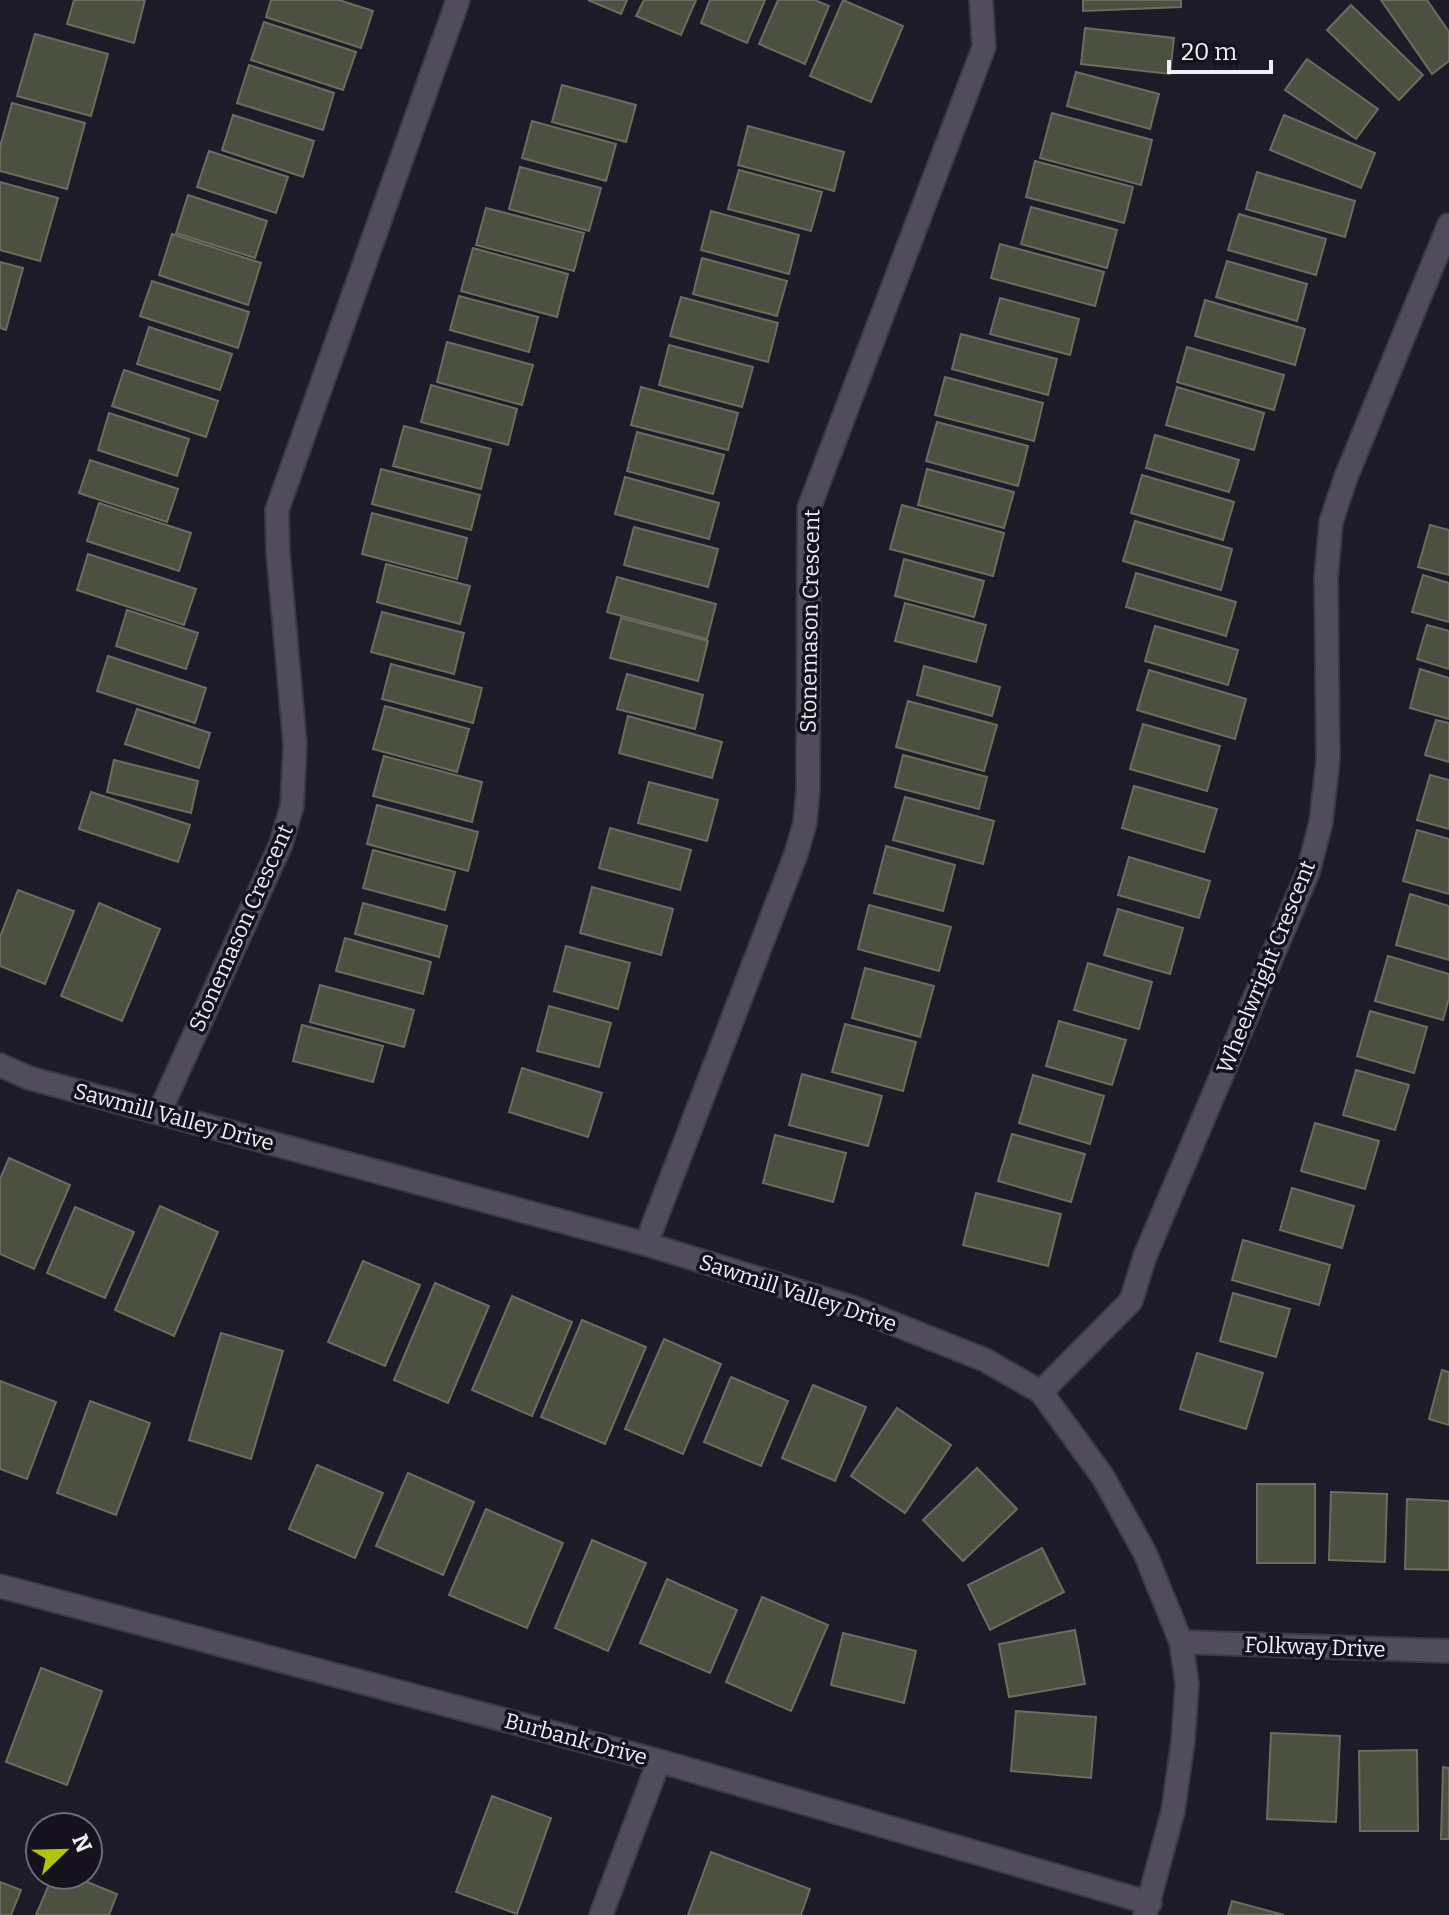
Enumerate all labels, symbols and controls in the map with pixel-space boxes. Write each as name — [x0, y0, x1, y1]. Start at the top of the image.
scale bar — [1169, 24, 1271, 74]
text: 20 m — [1181, 38, 1237, 66]
street label: Stonemason Crescent — [795, 509, 825, 733]
street label: Stonemason Crescent — [183, 820, 299, 1036]
street label: Wheelwright Crescent — [1211, 856, 1321, 1078]
street label: Sawmill Valley Drive — [71, 1077, 277, 1157]
street label: Sawmill Valley Drive — [696, 1248, 900, 1338]
street label: Folkway Drive — [1244, 1631, 1386, 1663]
street label: Burbank Drive — [502, 1707, 650, 1771]
north arrow — [24, 1811, 104, 1891]
text: N — [66, 1830, 98, 1856]

